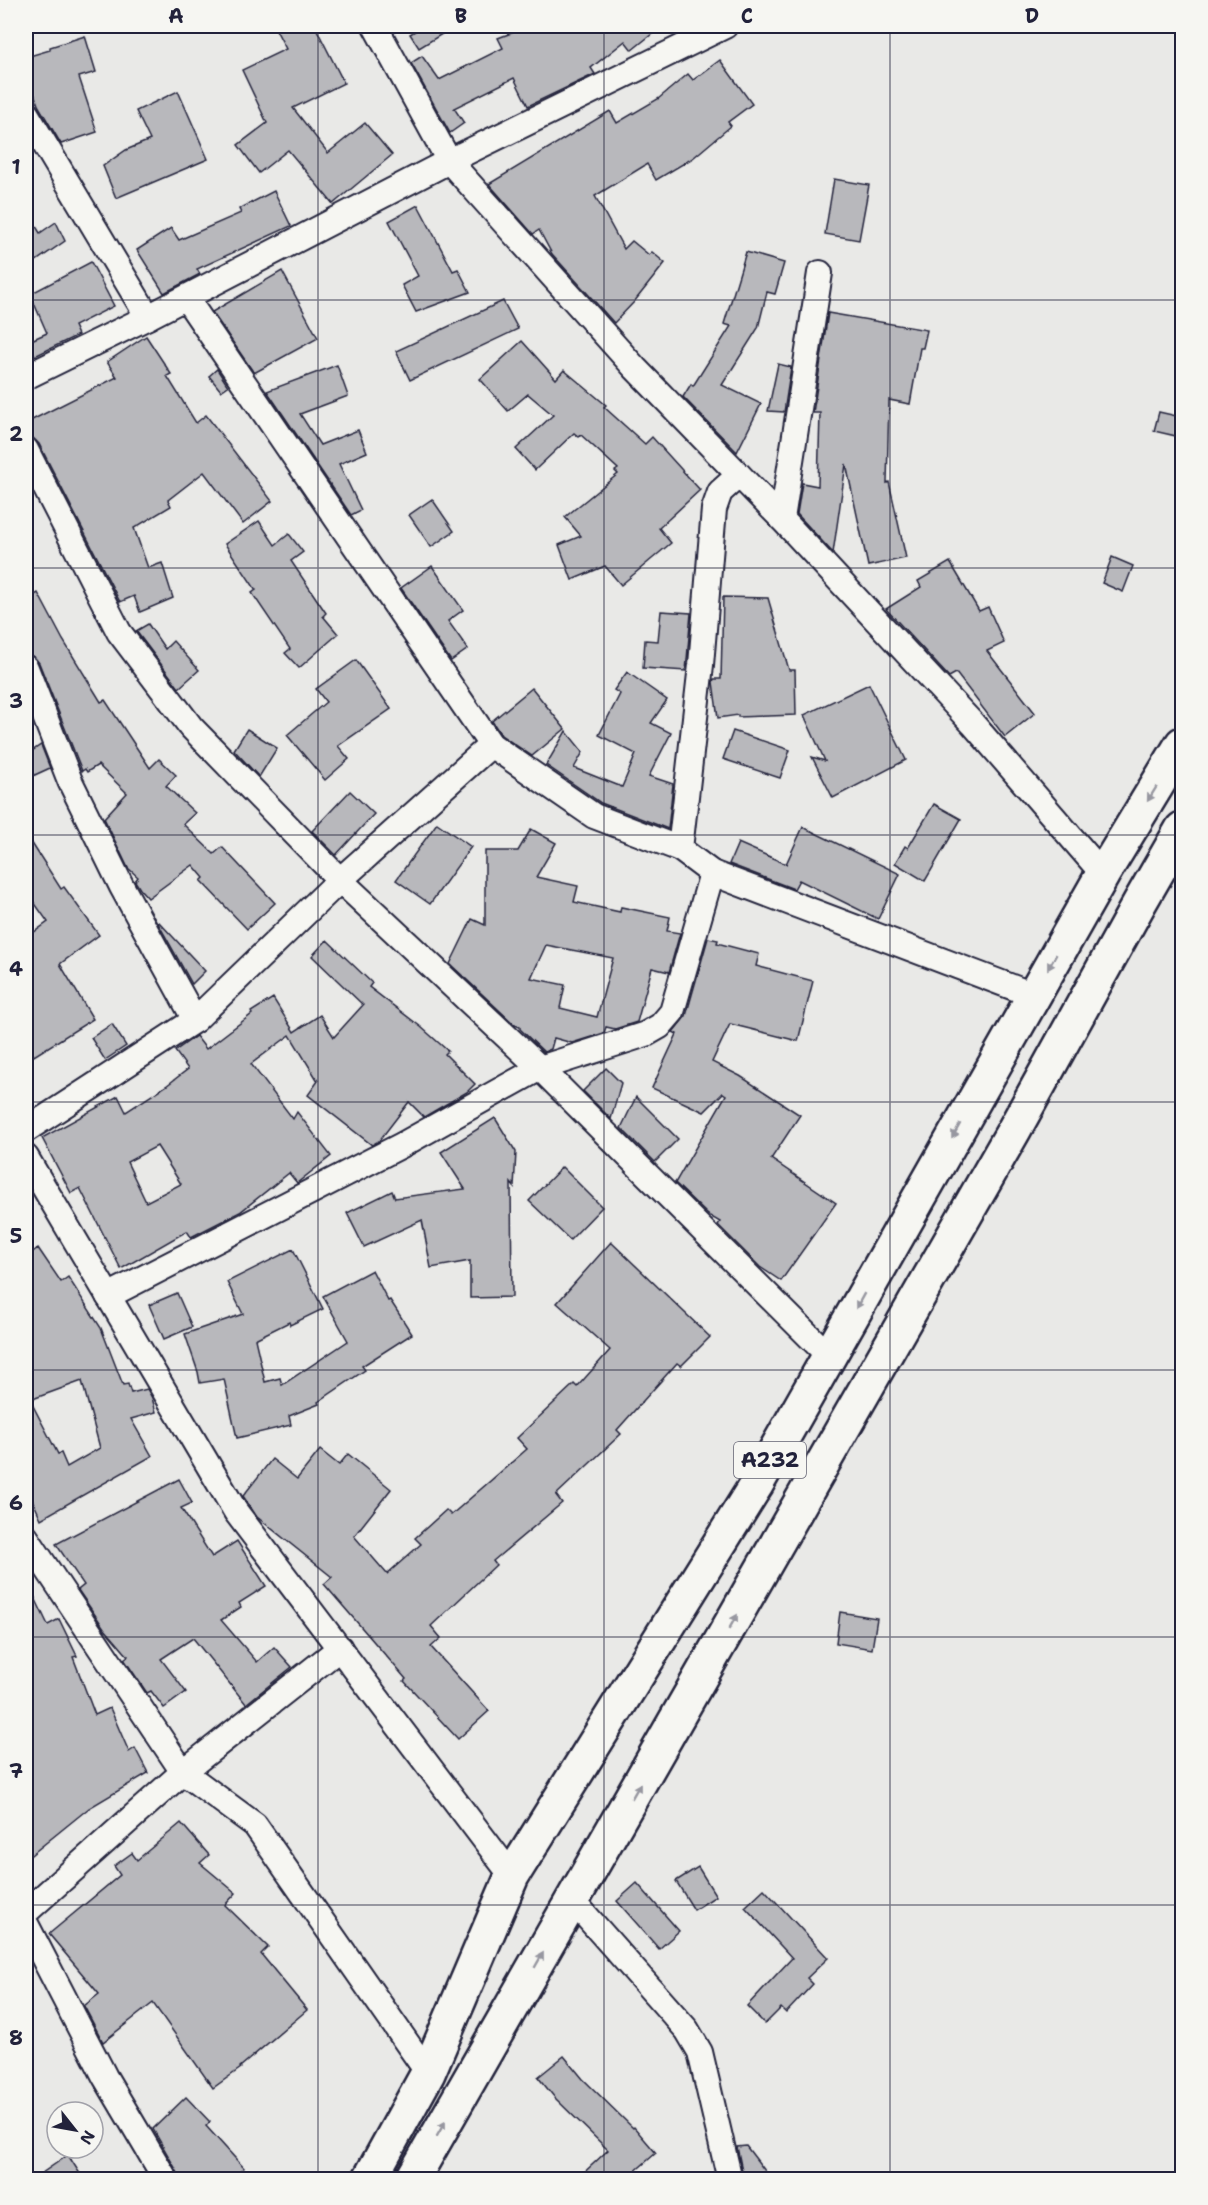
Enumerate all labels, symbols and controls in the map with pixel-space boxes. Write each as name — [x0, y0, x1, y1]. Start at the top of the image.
text: A — [168, 3, 184, 29]
text: B — [455, 3, 467, 29]
text: C — [741, 3, 753, 29]
text: D — [1025, 3, 1039, 29]
text: 1 — [11, 154, 21, 180]
text: 2 — [9, 421, 23, 447]
text: 3 — [9, 688, 23, 714]
one-way arrow — [1146, 786, 1157, 802]
one-way arrow — [1047, 954, 1057, 971]
text: 4 — [9, 956, 23, 982]
one-way arrow — [951, 1123, 961, 1140]
text: 5 — [10, 1223, 22, 1249]
one-way arrow — [855, 1293, 865, 1310]
road number: A232 — [734, 1442, 806, 1478]
text: 6 — [9, 1490, 23, 1516]
one-way arrow — [728, 1613, 738, 1630]
text: 7 — [9, 1758, 23, 1784]
one-way arrow — [631, 1782, 641, 1799]
one-way arrow — [534, 1951, 544, 1968]
text: 8 — [9, 2025, 23, 2051]
north arrow — [45, 2100, 105, 2160]
one-way arrow — [436, 2120, 446, 2137]
text: N — [75, 2127, 100, 2148]

